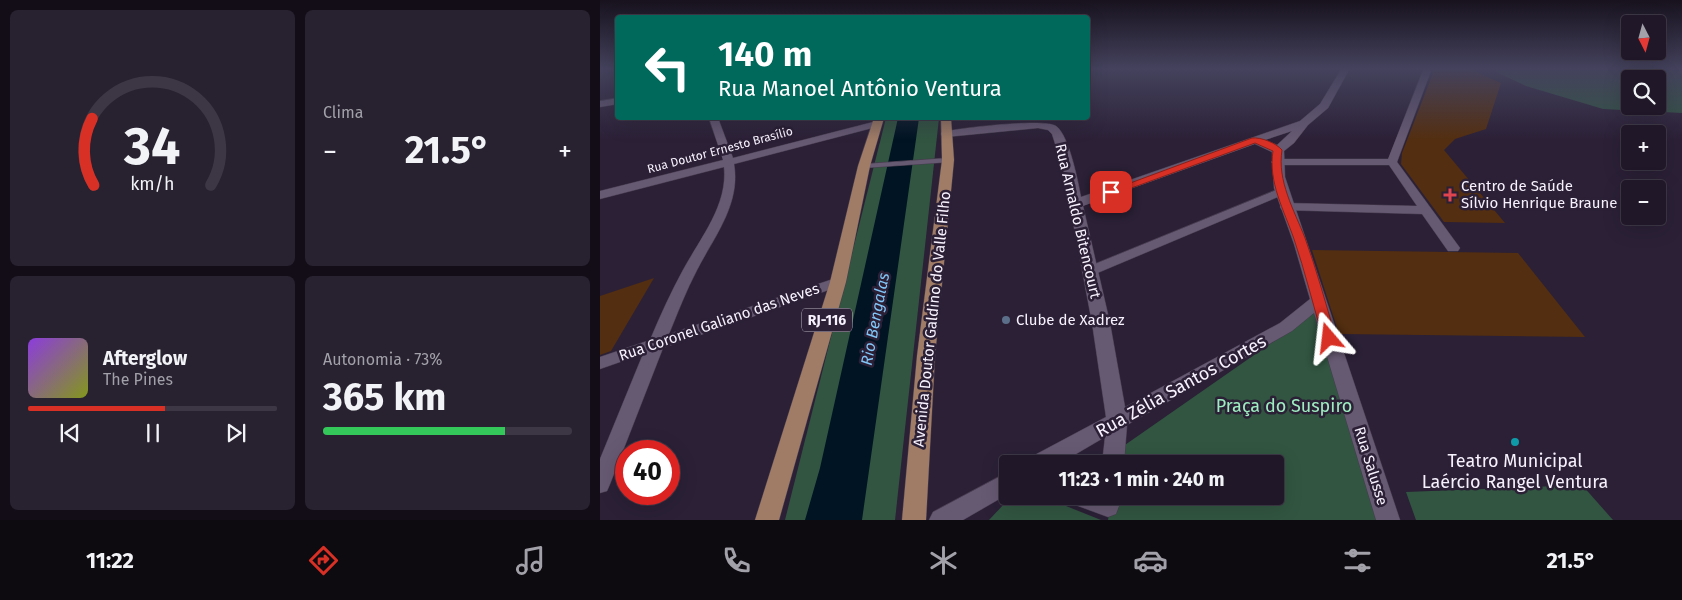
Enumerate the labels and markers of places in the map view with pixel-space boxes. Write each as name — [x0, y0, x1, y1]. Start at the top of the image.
pin — [1090, 171, 1132, 213]
place label: Centro de Saúde Sílvio Henrique Braune — [1461, 177, 1617, 212]
marker: Centro de Saúde Sílvio Henrique Braune — [1443, 188, 1457, 202]
place label: Clube de Xadrez — [1016, 311, 1125, 329]
marker: Clube de Xadrez — [1000, 314, 1012, 326]
marker: Teatro Municipal Laércio Rangel Ventura — [1509, 436, 1521, 448]
place label: Teatro Municipal Laércio Rangel Ventura — [1422, 450, 1608, 493]

